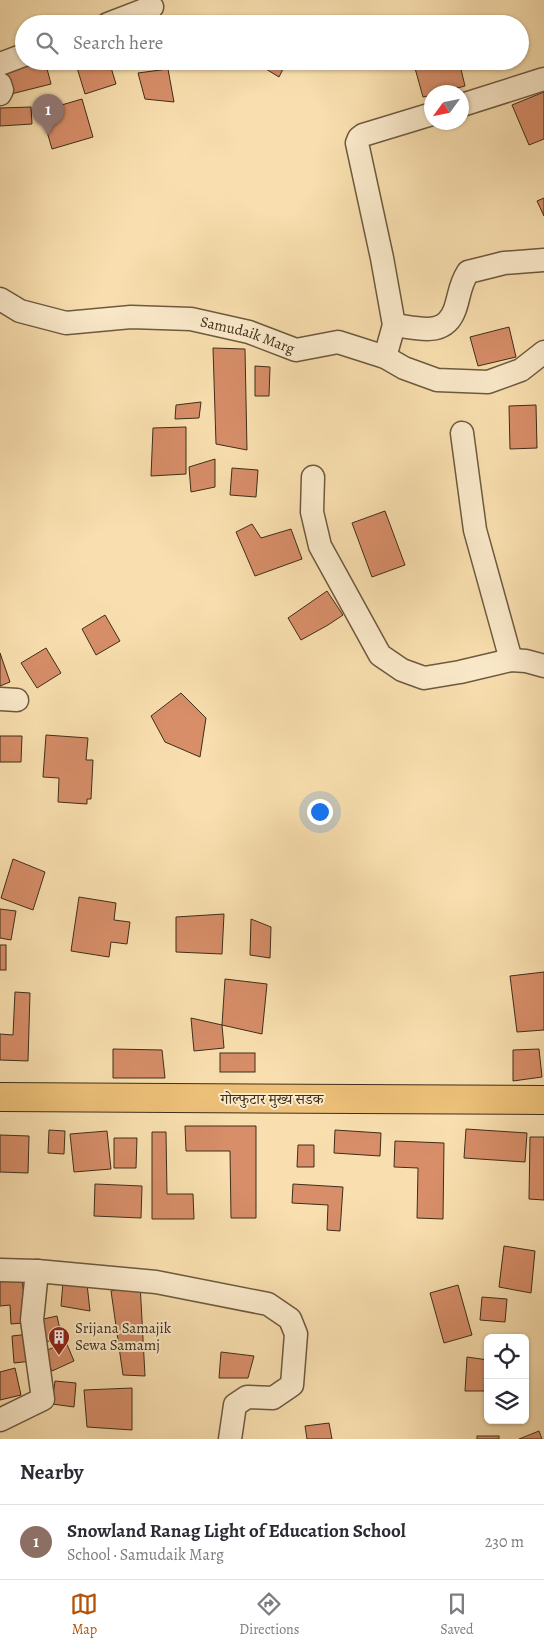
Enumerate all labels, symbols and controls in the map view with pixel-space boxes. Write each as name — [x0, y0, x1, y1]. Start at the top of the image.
search box — [15, 15, 529, 70]
icon: search — [33, 29, 61, 57]
text: Search here — [73, 30, 163, 56]
north arrow — [424, 85, 469, 130]
pin: 1 — [32, 94, 64, 135]
street label: Samudaik Marg — [198, 311, 298, 359]
your location — [307, 799, 333, 825]
street label: गोल्फुटार मुख्य सडक — [220, 1089, 325, 1109]
place label: Srijana Samajik Sewa Samamj — [75, 1318, 172, 1355]
building icon: Srijana Samajik Sewa Samamj — [47, 1325, 71, 1356]
map controls — [484, 1334, 529, 1424]
button: locate — [484, 1334, 529, 1379]
button: layers — [484, 1379, 529, 1424]
text: Nearby — [20, 1458, 83, 1486]
text: Snowland Ranag Light of Education School — [67, 1518, 406, 1544]
text: 1 — [33, 1531, 39, 1553]
text: 230 m — [485, 1531, 524, 1553]
text: School · Samudaik Marg — [67, 1544, 224, 1566]
tab: Map — [70, 1590, 98, 1639]
tab: Directions — [239, 1590, 299, 1639]
tab: Saved — [440, 1590, 474, 1639]

